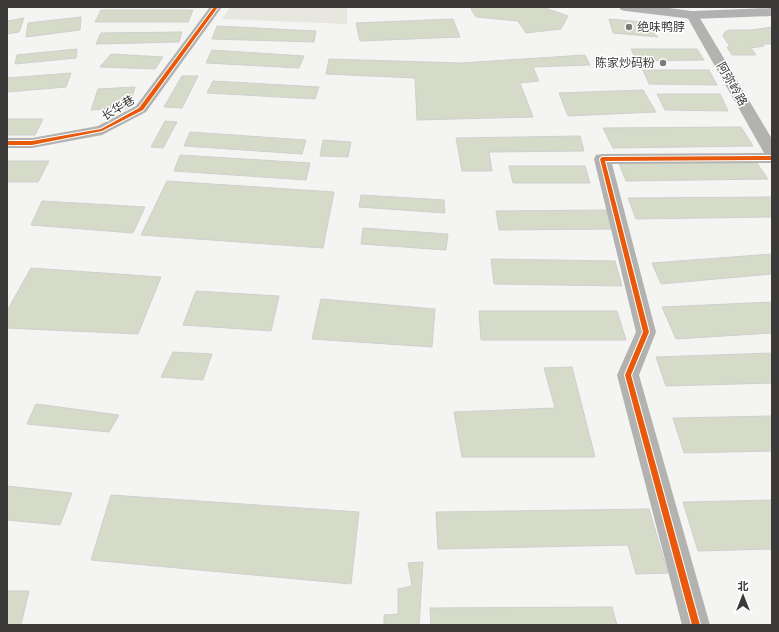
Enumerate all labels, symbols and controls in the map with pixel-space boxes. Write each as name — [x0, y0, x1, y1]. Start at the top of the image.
place label: 绝味鸭脖 — [637, 18, 685, 36]
marker: 绝味鸭脖 — [624, 22, 634, 32]
place label: 陈家炒码粉 — [595, 54, 655, 72]
marker: 陈家炒码粉 — [658, 58, 668, 68]
street label: 阿弥岭路 — [712, 59, 752, 109]
street label: 长华巷 — [98, 91, 138, 125]
north arrow — [723, 576, 763, 616]
text: 北 — [738, 578, 749, 594]

